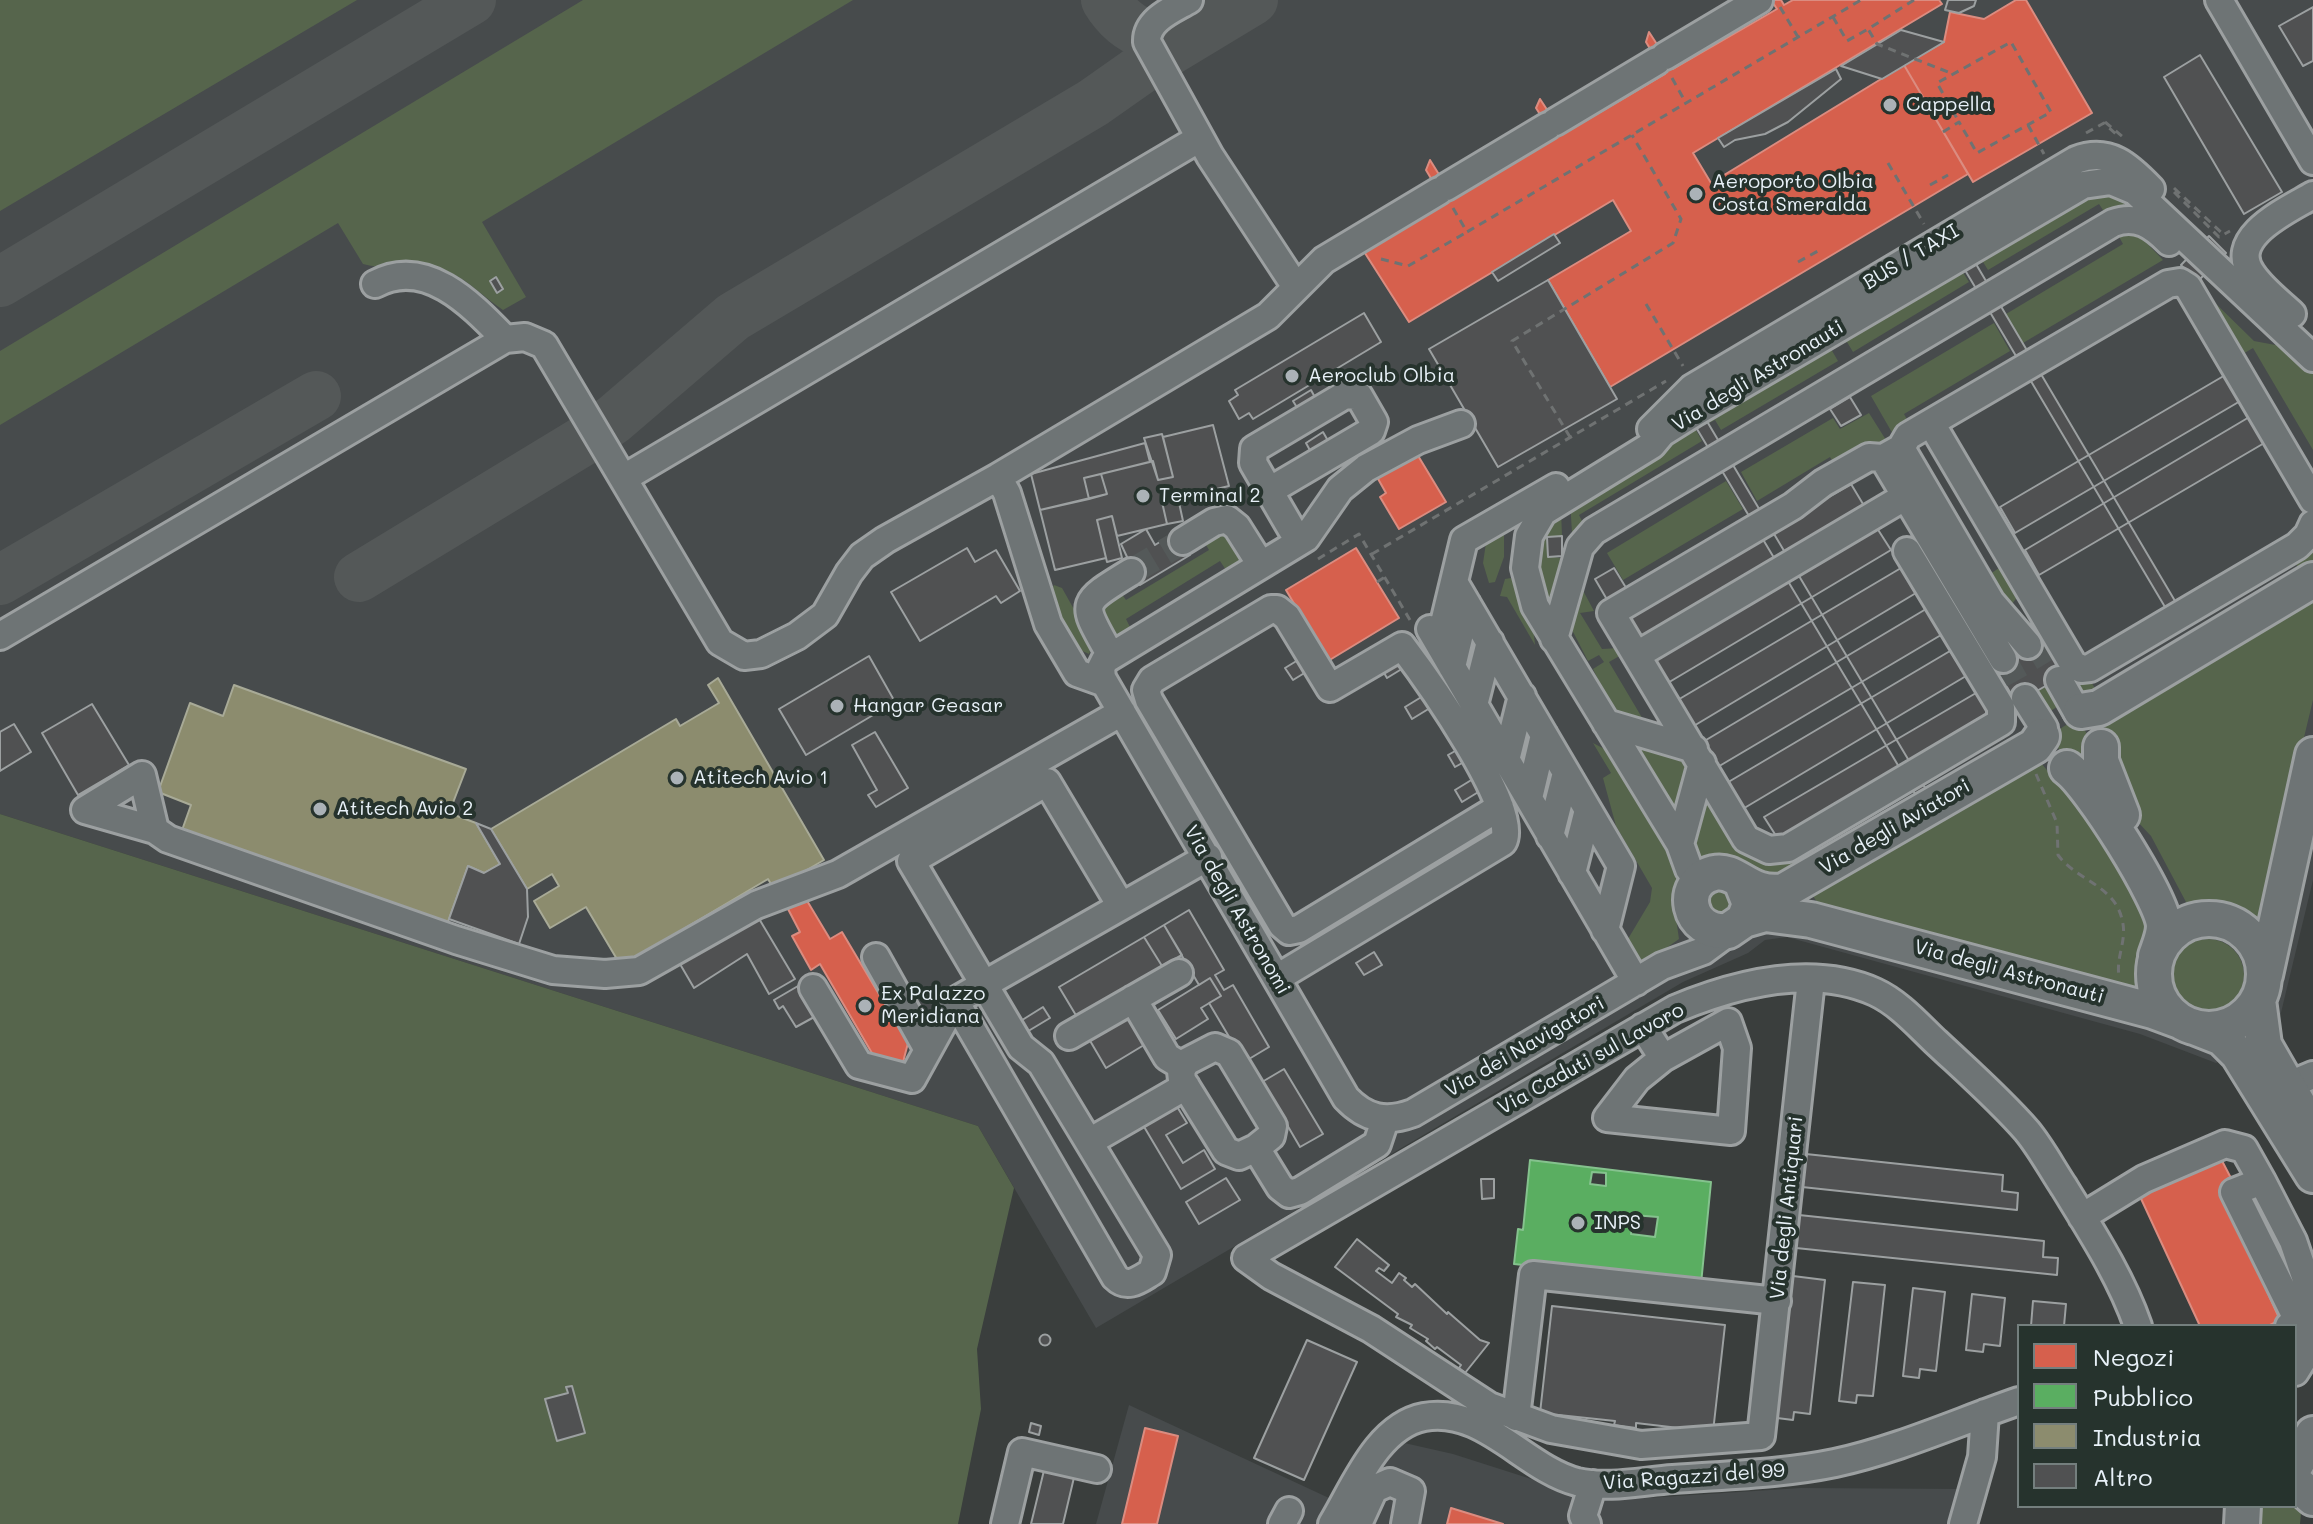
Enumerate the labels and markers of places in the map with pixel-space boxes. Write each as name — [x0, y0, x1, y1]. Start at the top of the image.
place label: Cappella — [1906, 93, 1992, 117]
marker: Cappella — [1881, 96, 1899, 114]
place label: Aeroporto Olbia Costa Smeralda — [1712, 170, 1874, 217]
marker: Aeroporto Olbia Costa Smeralda — [1687, 185, 1705, 203]
place label: Aeroclub Olbia — [1308, 364, 1455, 388]
marker: Aeroclub Olbia — [1283, 367, 1301, 385]
place label: Terminal 2 — [1159, 484, 1261, 508]
marker: Terminal 2 — [1134, 487, 1152, 505]
place label: Hangar Geasar — [853, 694, 1003, 718]
marker: Hangar Geasar — [828, 697, 846, 715]
place label: Atitech Avio 1 — [693, 766, 828, 790]
marker: Atitech Avio 1 — [668, 769, 686, 787]
place label: Atitech Avio 2 — [336, 797, 473, 821]
marker: Atitech Avio 2 — [311, 800, 329, 818]
place label: Ex Palazzo Meridiana — [881, 982, 985, 1029]
marker: Ex Palazzo Meridiana — [856, 997, 874, 1015]
place label: INPS — [1594, 1211, 1641, 1235]
marker: INPS — [1569, 1214, 1587, 1232]

